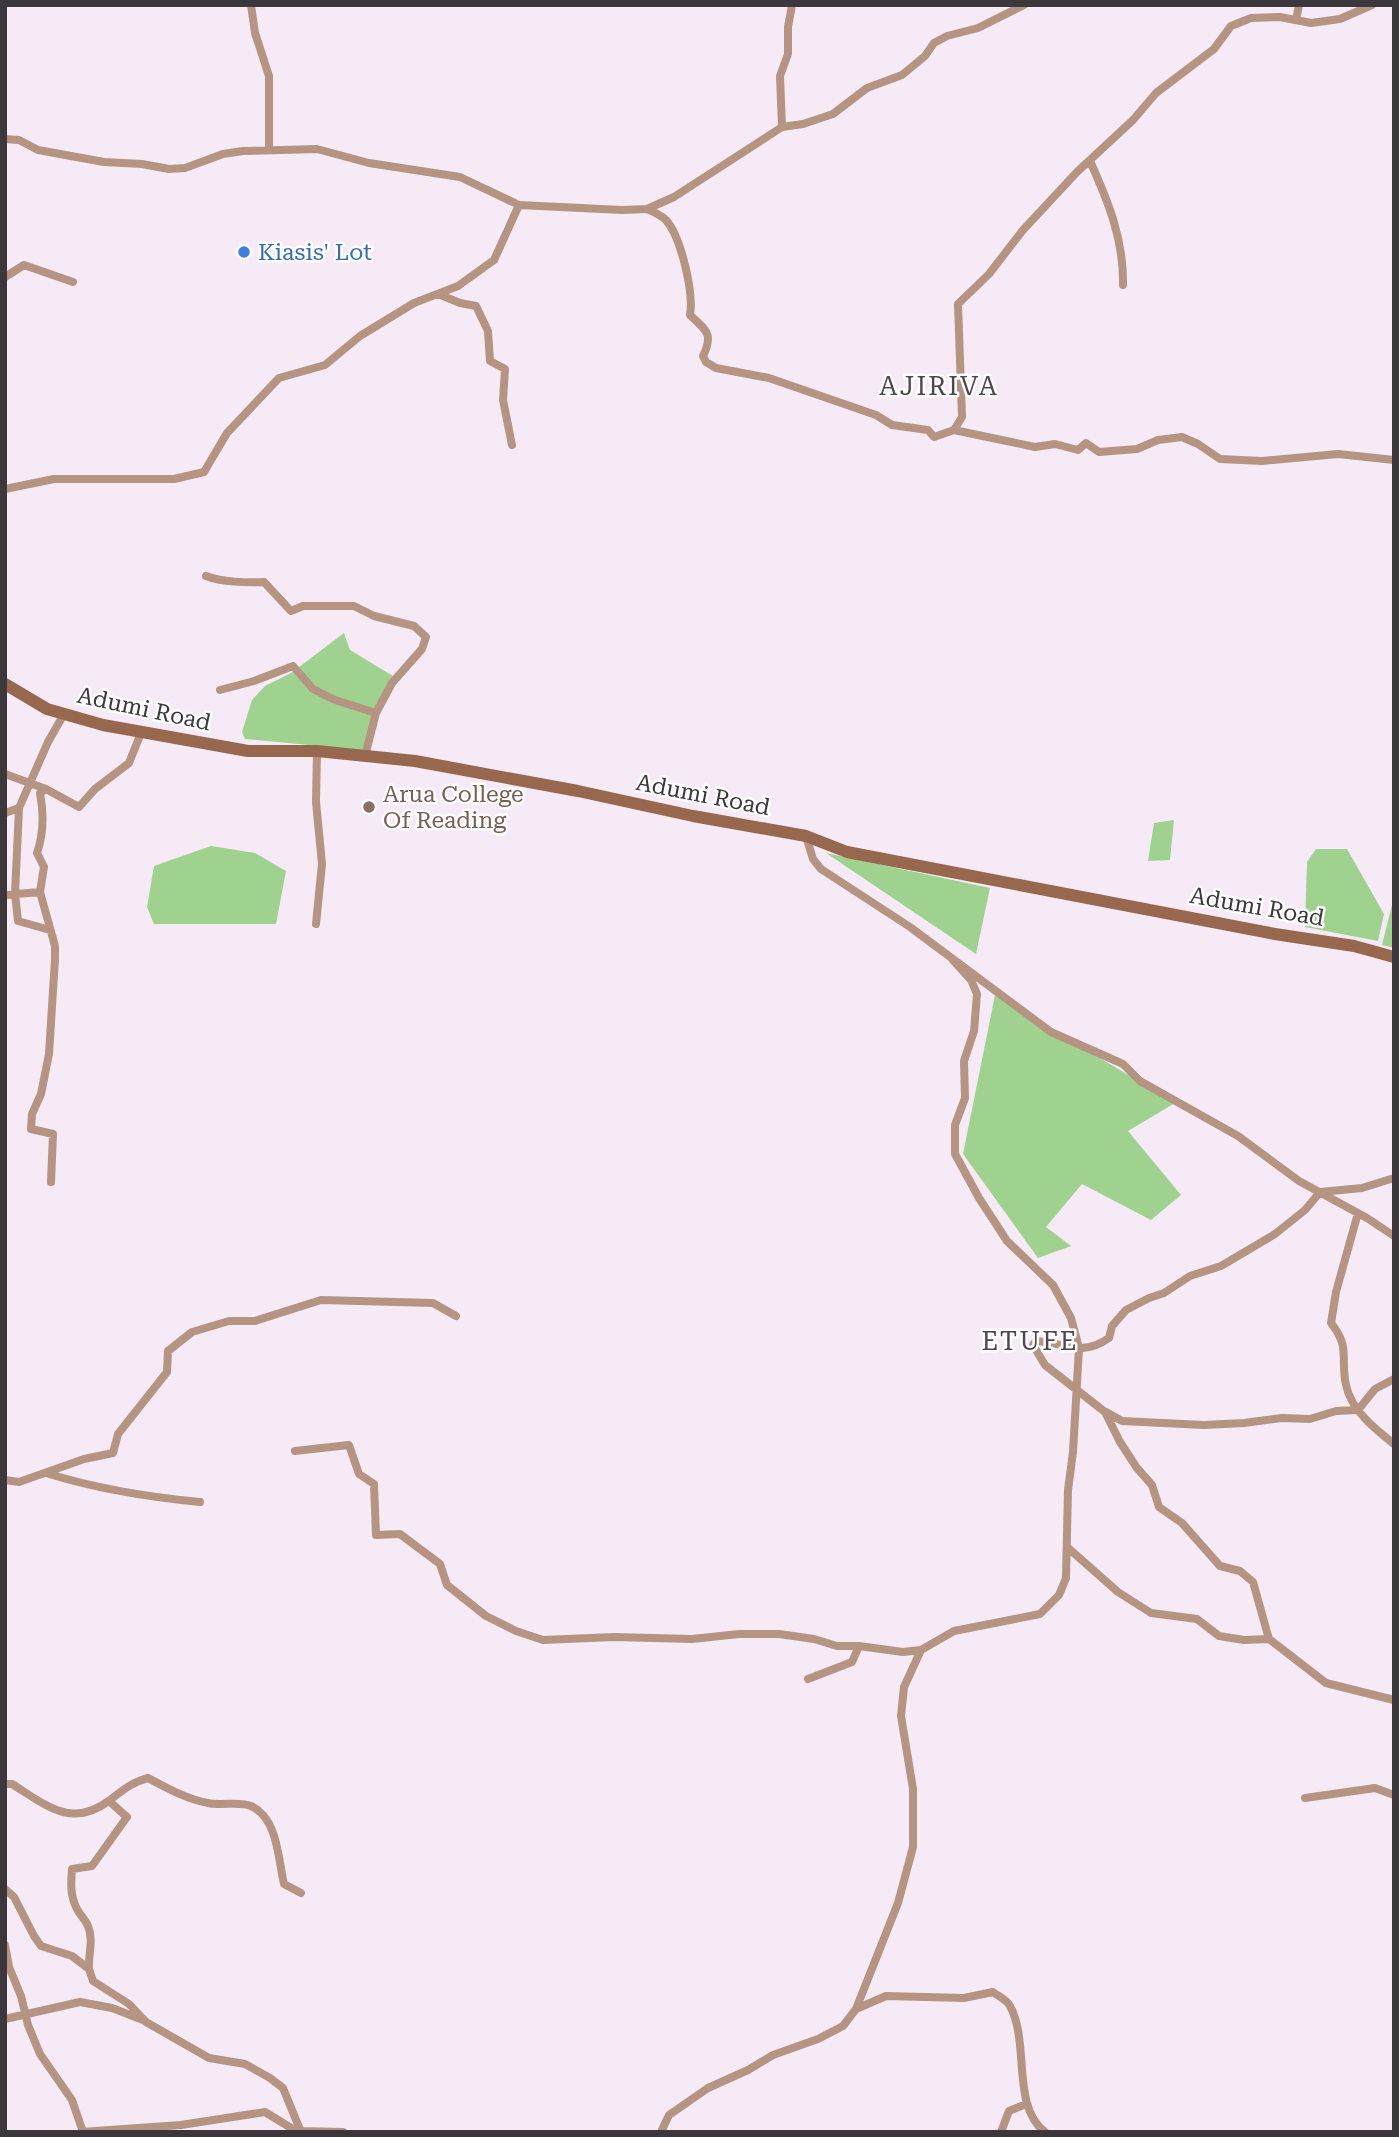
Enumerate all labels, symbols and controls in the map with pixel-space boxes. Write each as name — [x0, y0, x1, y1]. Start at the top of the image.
place label: Kiasis' Lot — [258, 239, 372, 266]
marker: Kiasis' Lot — [236, 244, 252, 260]
district label: AJIRIVA — [879, 371, 999, 401]
street label: Adumi Road — [75, 682, 213, 736]
street label: Adumi Road — [634, 769, 772, 821]
place label: Arua College Of Reading — [383, 781, 524, 834]
marker: Arua College Of Reading — [361, 799, 377, 815]
street label: Adumi Road — [1188, 882, 1326, 932]
district label: ETUFE — [981, 1326, 1079, 1356]

